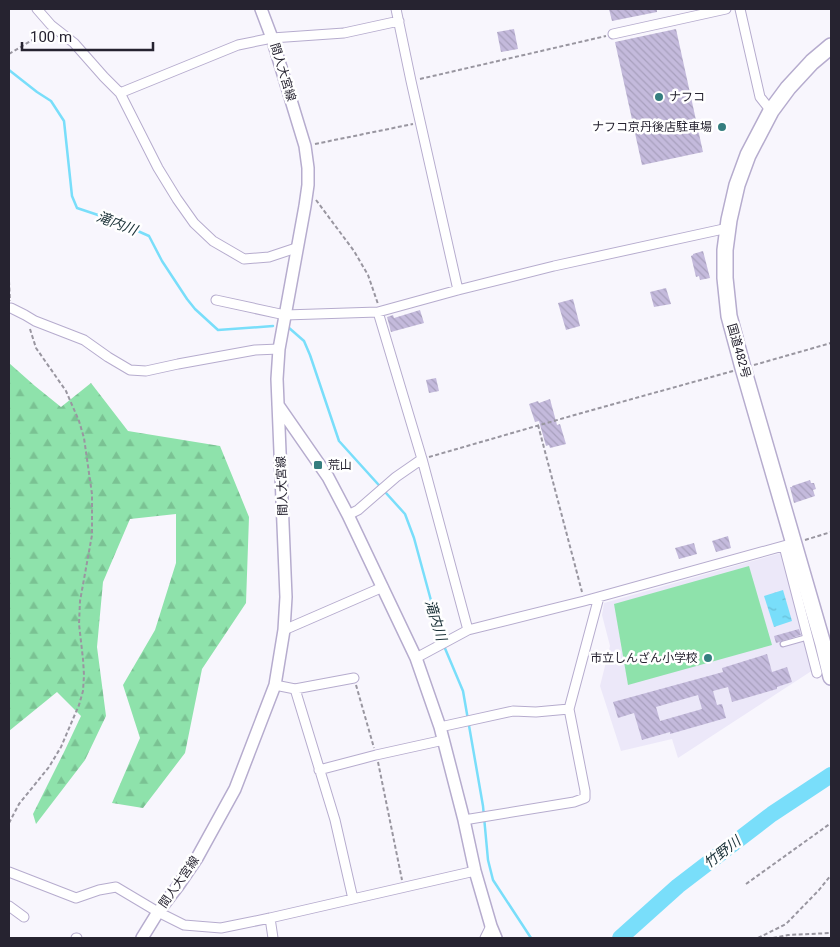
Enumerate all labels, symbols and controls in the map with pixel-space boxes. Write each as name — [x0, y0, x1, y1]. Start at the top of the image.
scale bar — [22, 20, 154, 52]
text: 100 m — [30, 28, 72, 46]
street label: 間人大宮線 — [268, 41, 298, 103]
place label: ナフコ — [669, 90, 705, 104]
marker: ナフコ — [653, 91, 665, 103]
place label: ナフコ京丹後店駐車場 — [592, 120, 712, 134]
marker: ナフコ京丹後店駐車場 — [716, 121, 728, 133]
water label: 滝内川 — [95, 208, 141, 239]
street label: 国道482号 — [725, 322, 753, 380]
street label: 間人大宮線 — [274, 456, 290, 516]
place label: 荒山 — [328, 458, 352, 472]
marker: 荒山 — [312, 459, 324, 471]
water label: 滝内川 — [422, 598, 450, 644]
place label: 市立しんざん小学校 — [590, 651, 698, 665]
marker: 市立しんざん小学校 — [702, 652, 714, 664]
water label: 竹野川 — [701, 832, 745, 871]
street label: 間人大宮線 — [156, 853, 202, 911]

